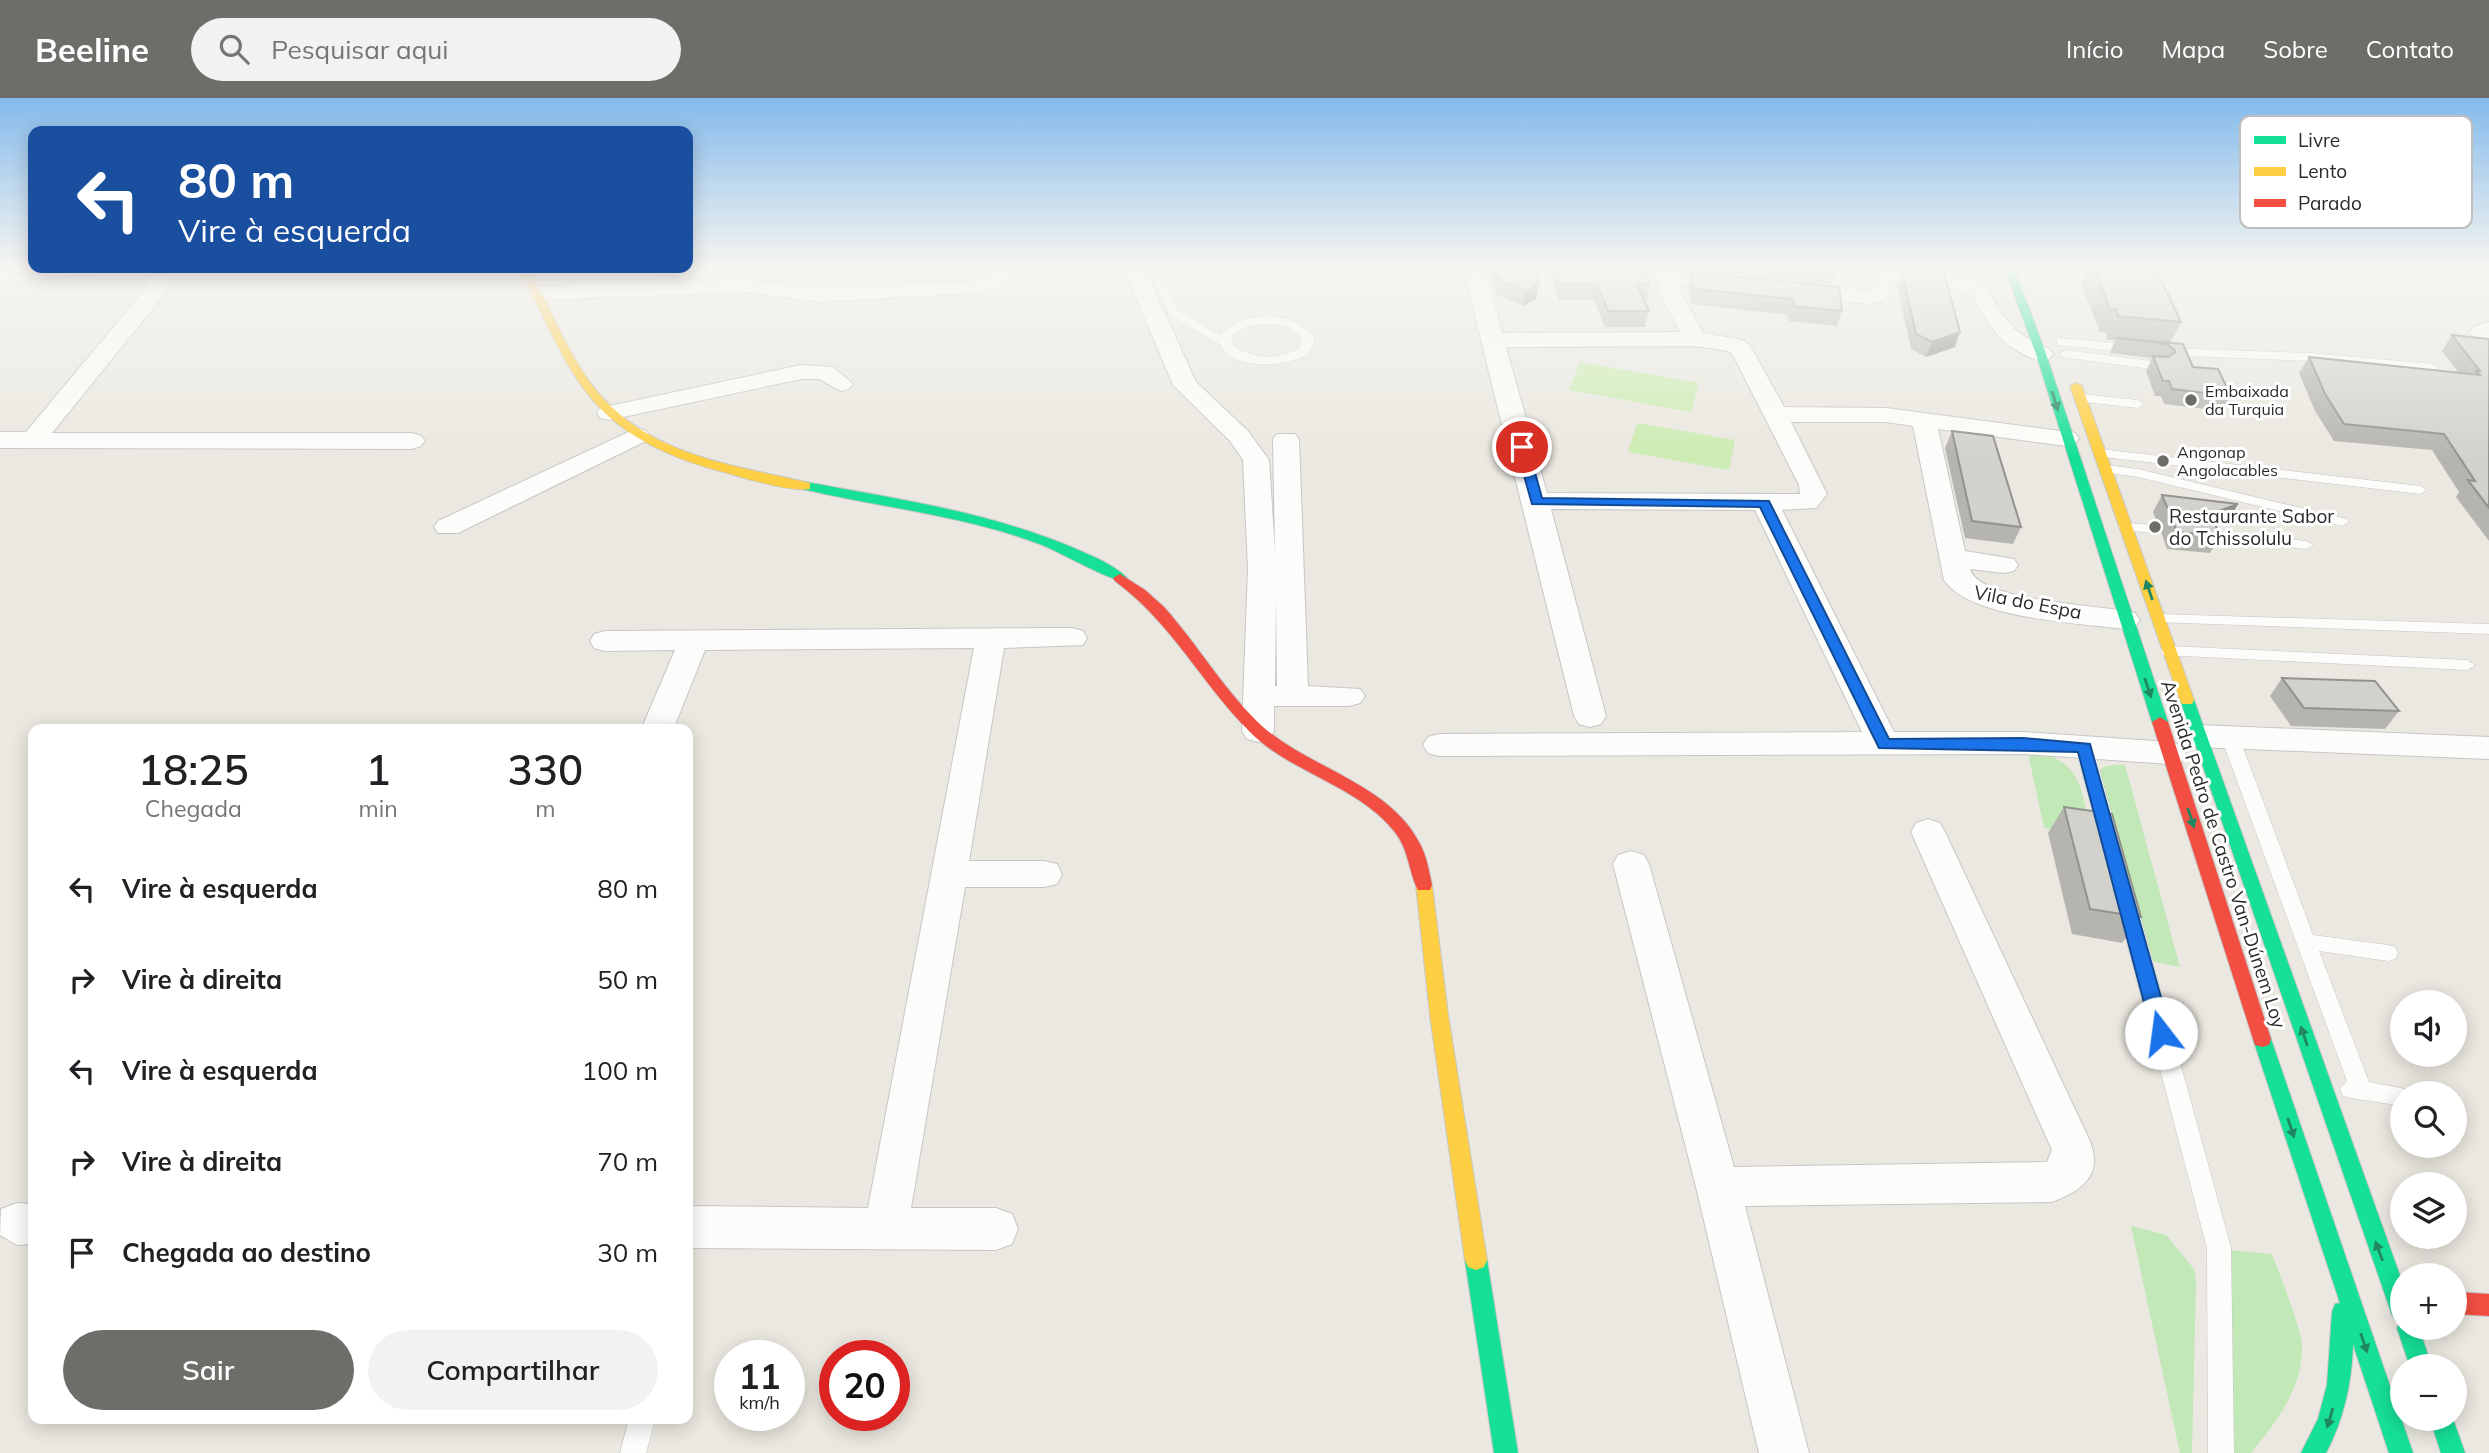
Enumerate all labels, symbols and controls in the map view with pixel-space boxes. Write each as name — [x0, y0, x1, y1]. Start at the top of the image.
search box — [191, 18, 681, 81]
text: Beeline — [35, 29, 149, 70]
icon: search — [215, 30, 253, 68]
text: Pesquisar aqui — [271, 33, 448, 66]
text: Início — [2066, 34, 2123, 64]
text: Mapa — [2161, 34, 2225, 64]
text: Sobre — [2263, 34, 2328, 64]
text: Contato — [2366, 34, 2454, 64]
legend — [2240, 116, 2472, 228]
text: Livre — [2298, 128, 2340, 152]
text: 80 m — [178, 149, 294, 210]
icon: left — [63, 154, 154, 245]
text: Lento — [2298, 159, 2347, 183]
text: Parado — [2298, 191, 2362, 215]
text: Vire à esquerda — [178, 210, 411, 250]
place label: Embaixada da Turquia — [2205, 381, 2289, 419]
one-way arrow — [2051, 391, 2061, 412]
marker: Embaixada da Turquia — [2183, 392, 2199, 408]
pin — [1492, 417, 1552, 477]
icon: arrive — [1503, 428, 1541, 466]
place label: Angonap Angolacables — [2177, 442, 2278, 480]
marker: Angonap Angolacables — [2155, 453, 2171, 469]
place label: Restaurante Sabor do Tchissolulu — [2169, 504, 2334, 550]
marker: Restaurante Sabor do Tchissolulu — [2147, 519, 2163, 535]
one-way arrow — [2143, 579, 2154, 600]
street label: Vila do Espa — [1972, 580, 2084, 624]
one-way arrow — [2143, 677, 2154, 698]
street label: Avenida Pedro de Castro Van-Dúnem Loy — [2156, 677, 2292, 1031]
text: 18:25 — [138, 743, 249, 796]
text: 1 — [365, 743, 391, 796]
text: 330 — [508, 743, 583, 796]
text: Chegada — [145, 794, 242, 823]
text: min — [358, 794, 398, 823]
text: m — [535, 794, 555, 823]
one-way arrow — [2186, 808, 2197, 829]
icon: left — [63, 870, 101, 908]
text: Vire à esquerda — [122, 872, 318, 905]
text: 80 m — [597, 872, 658, 905]
icon: right — [63, 961, 101, 999]
text: Vire à direita — [122, 963, 282, 996]
text: 50 m — [597, 963, 658, 996]
map controls — [2390, 990, 2467, 1431]
button: sound — [2390, 990, 2467, 1067]
position arrow — [2124, 996, 2198, 1070]
one-way arrow — [2298, 1026, 2309, 1047]
icon: left — [63, 1052, 101, 1090]
text: Vire à esquerda — [122, 1054, 318, 1087]
text: 100 m — [582, 1054, 658, 1087]
button: search — [2390, 1081, 2467, 1158]
one-way arrow — [2286, 1117, 2297, 1138]
icon: right — [63, 1143, 101, 1181]
text: Vire à direita — [122, 1145, 282, 1178]
text: 70 m — [597, 1145, 658, 1178]
button: layers — [2390, 1172, 2467, 1249]
icon: arrive — [63, 1234, 101, 1272]
text: Chegada ao destino — [122, 1236, 371, 1269]
text: 30 m — [597, 1236, 658, 1269]
one-way arrow — [2374, 1240, 2385, 1261]
button: + — [2390, 1263, 2467, 1340]
button: Sair — [63, 1330, 354, 1410]
button: Compartilhar — [368, 1330, 658, 1410]
one-way arrow — [2360, 1333, 2370, 1354]
speed limit sign: 20 — [819, 1340, 910, 1431]
text: 11 — [738, 1354, 781, 1398]
button: − — [2390, 1354, 2467, 1431]
text: km/h — [739, 1391, 780, 1414]
one-way arrow — [2324, 1408, 2334, 1429]

